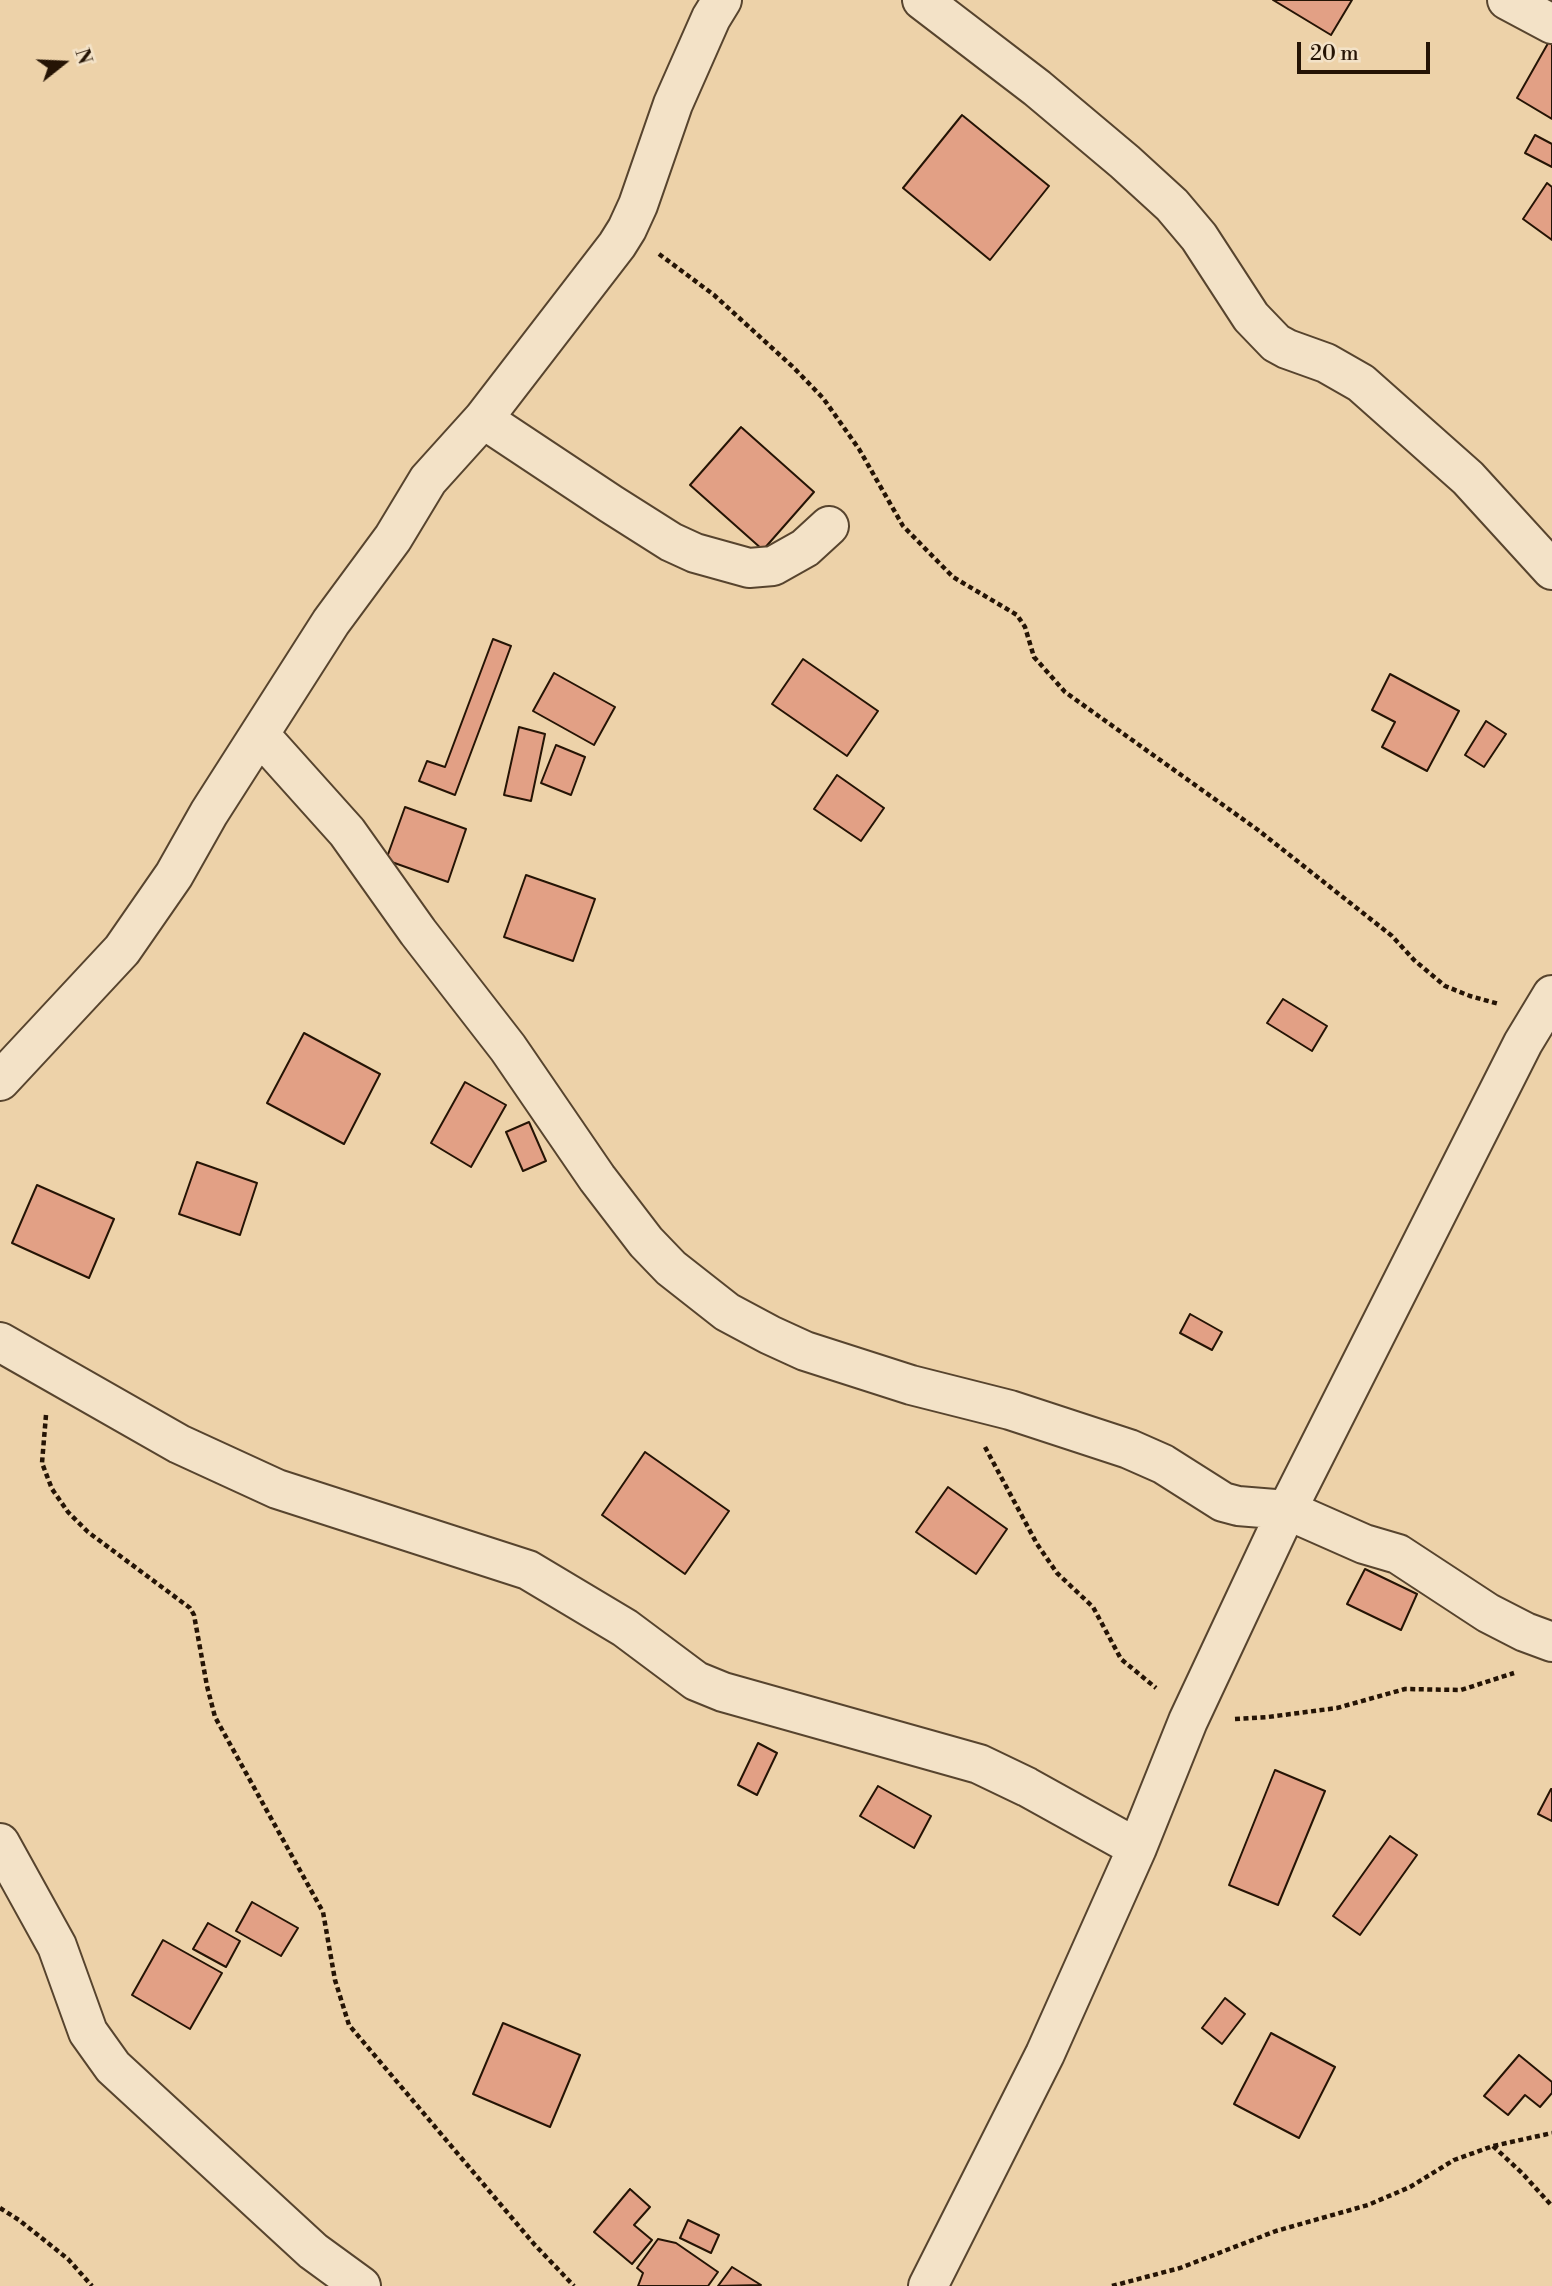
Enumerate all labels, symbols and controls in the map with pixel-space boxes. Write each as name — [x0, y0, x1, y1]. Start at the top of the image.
north arrow — [28, 28, 98, 98]
scale bar — [1300, 28, 1433, 72]
text: 20 m — [1310, 41, 1359, 67]
text: N — [69, 46, 97, 67]

